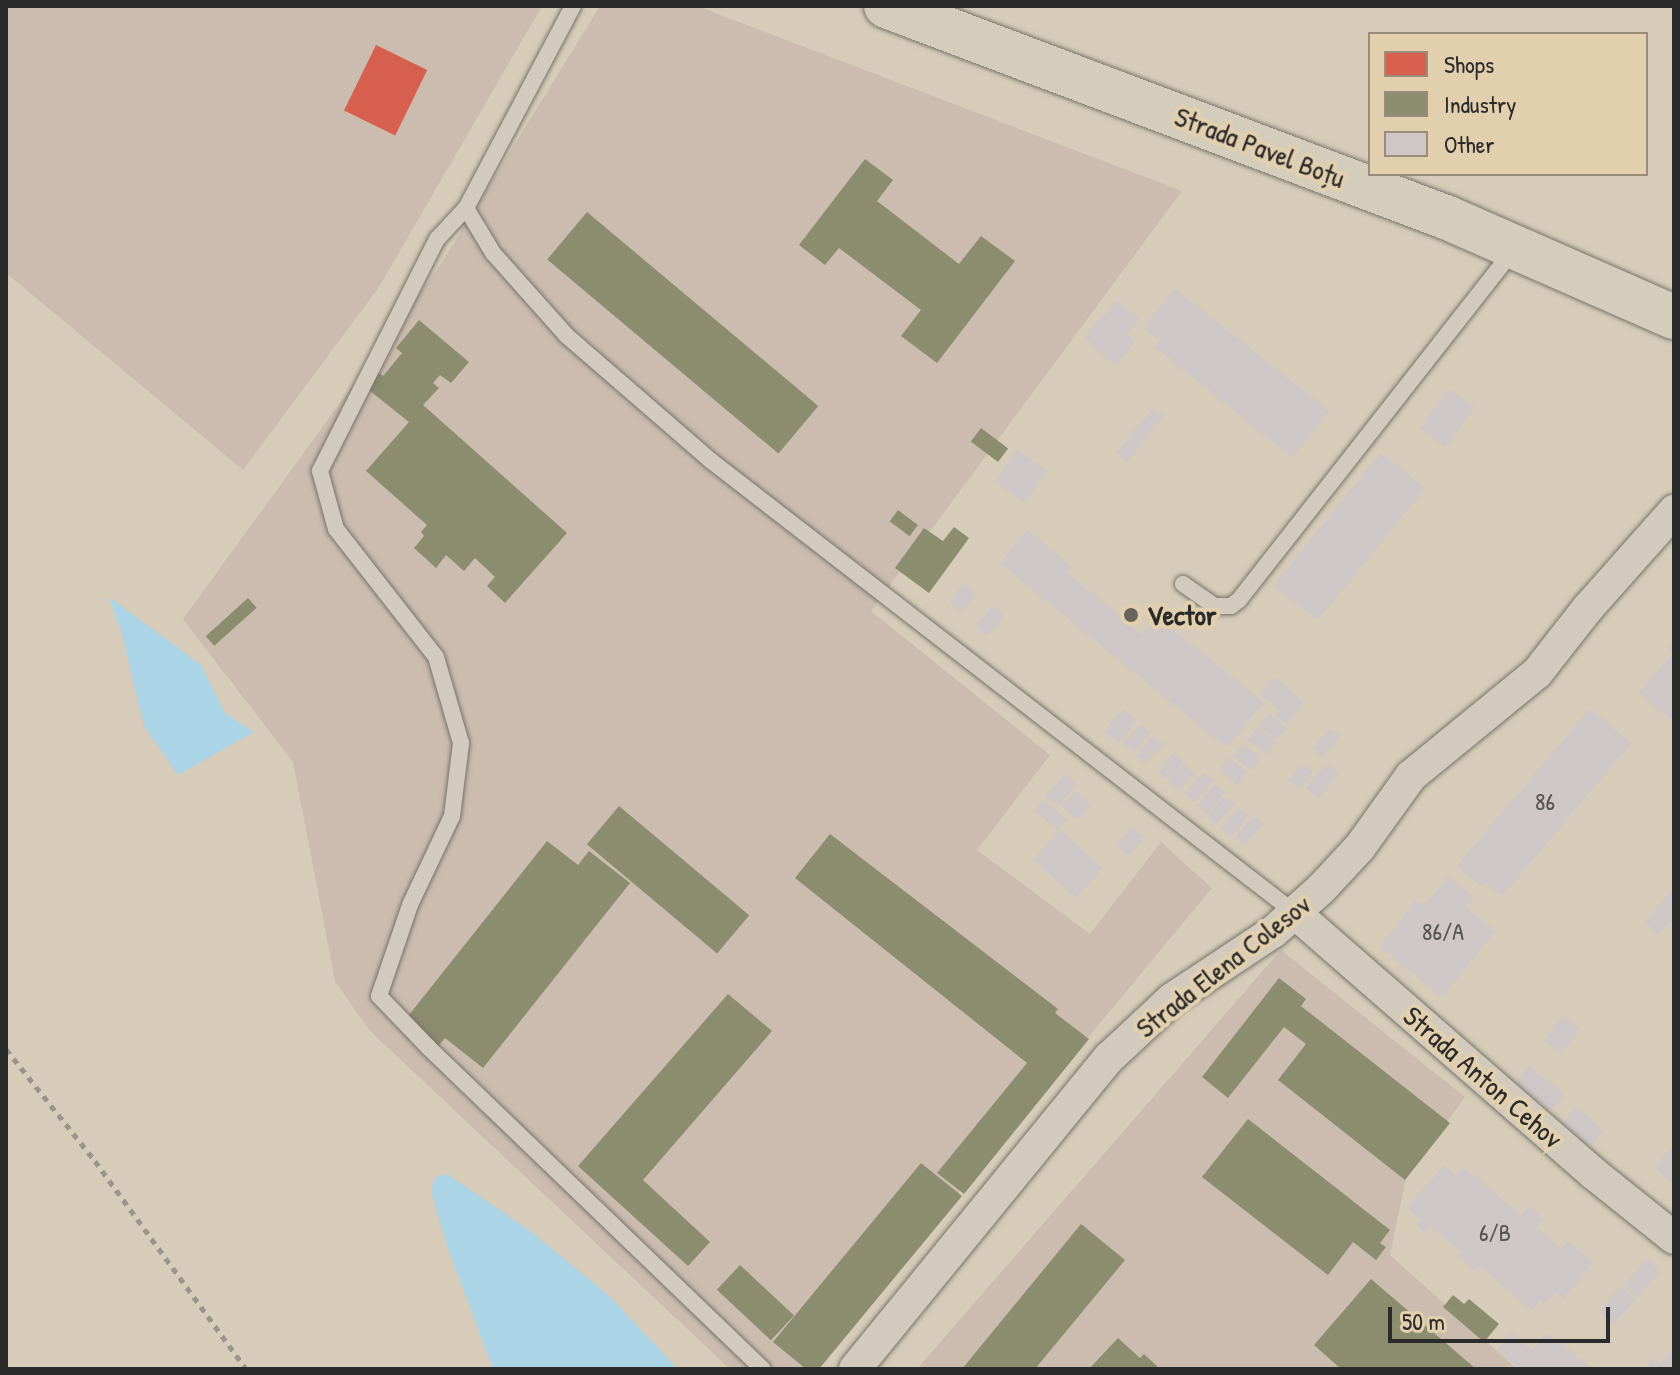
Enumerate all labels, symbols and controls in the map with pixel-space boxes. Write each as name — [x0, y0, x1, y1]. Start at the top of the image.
legend — [1368, 32, 1648, 176]
text: Shops — [1444, 48, 1494, 80]
text: Industry — [1444, 88, 1516, 120]
street label: Strada Pavel Boțu — [1170, 99, 1350, 195]
text: Other — [1444, 128, 1494, 160]
place label: Vector — [1147, 598, 1216, 632]
marker: Vector — [1122, 606, 1140, 624]
house number: 86 — [1535, 788, 1555, 816]
street label: Strada Elena Colesov — [1129, 887, 1317, 1045]
house number: 86/A — [1422, 918, 1464, 946]
street label: Strada Anton Cehov — [1397, 999, 1569, 1155]
house number: 6/B — [1479, 1219, 1511, 1247]
scale bar — [1392, 1291, 1614, 1341]
text: 50 m — [1402, 1305, 1445, 1337]

